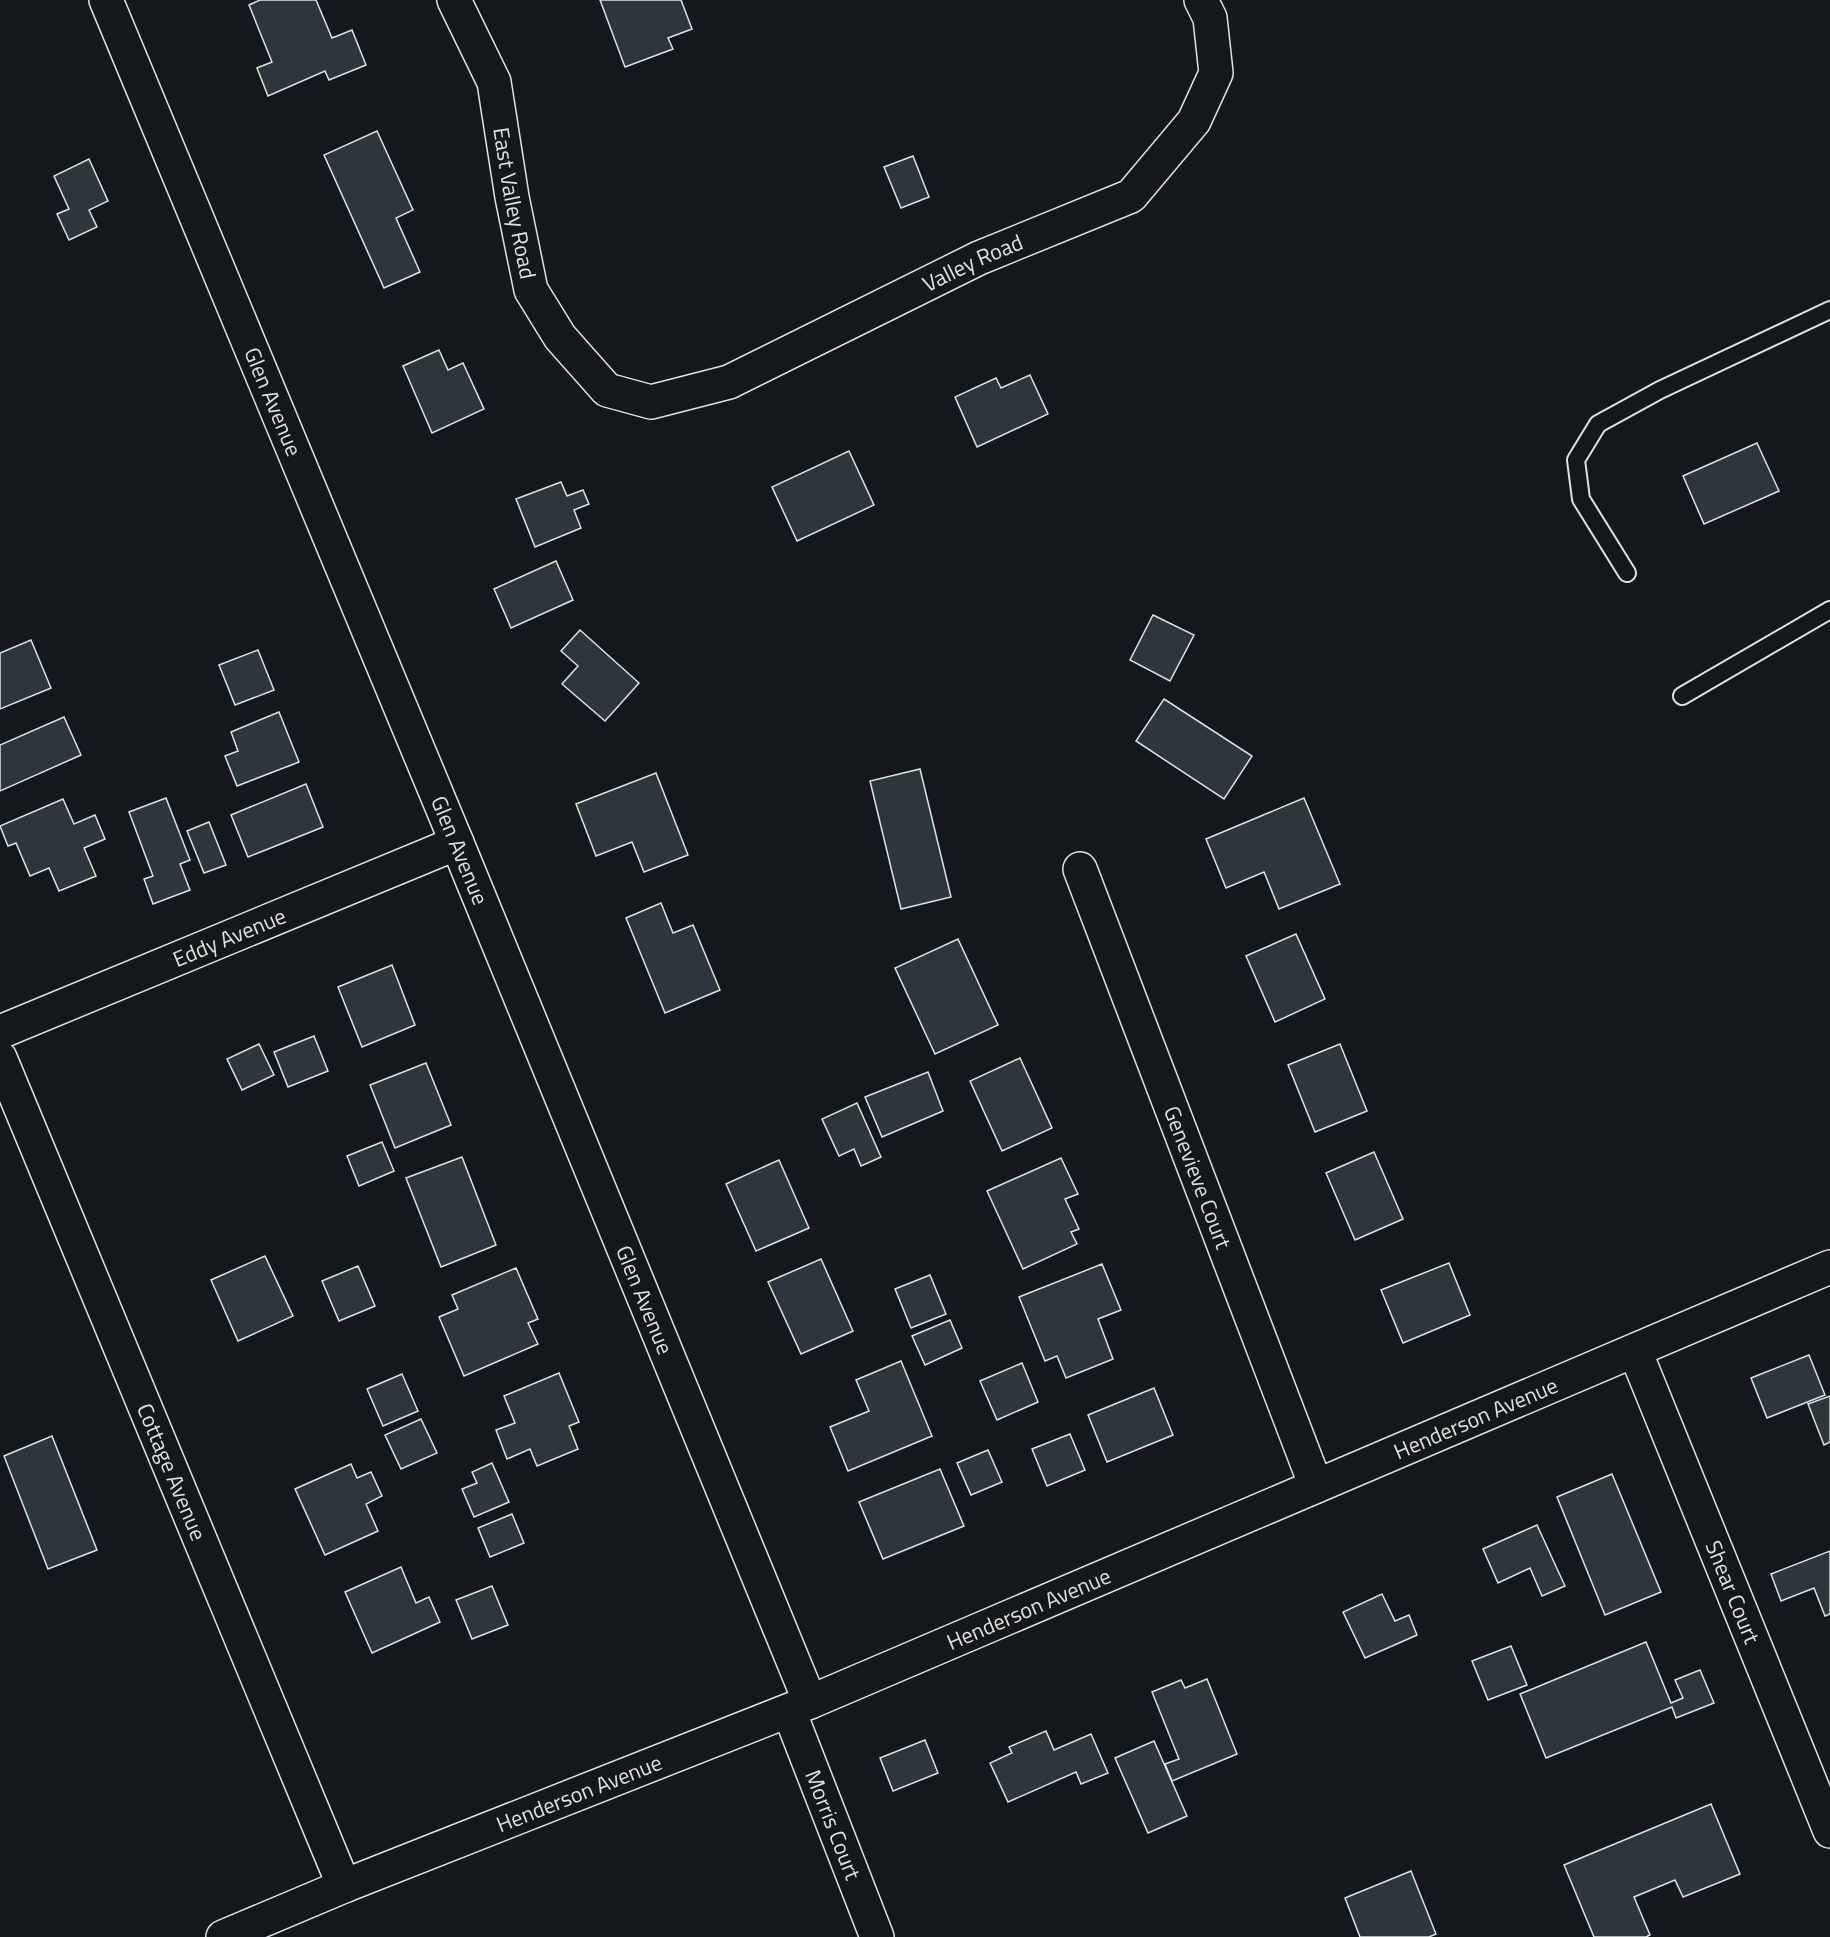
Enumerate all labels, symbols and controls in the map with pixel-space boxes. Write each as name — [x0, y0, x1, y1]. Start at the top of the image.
street label: East Valley Road — [484, 125, 545, 282]
street label: Valley Road — [916, 225, 1028, 301]
street label: Glen Avenue — [235, 342, 311, 461]
street label: Glen Avenue — [422, 790, 498, 910]
street label: Eddy Avenue — [167, 899, 291, 976]
street label: Genevieve Court — [1155, 1101, 1241, 1254]
street label: Glen Avenue — [607, 1240, 682, 1360]
street label: Henderson Avenue — [1388, 1368, 1563, 1468]
street label: Cottage Avenue — [128, 1398, 216, 1546]
street label: Shear Court — [1697, 1535, 1769, 1649]
street label: Henderson Avenue — [941, 1559, 1116, 1659]
street label: Henderson Avenue — [491, 1745, 667, 1841]
street label: Morris Court — [796, 1765, 870, 1885]

